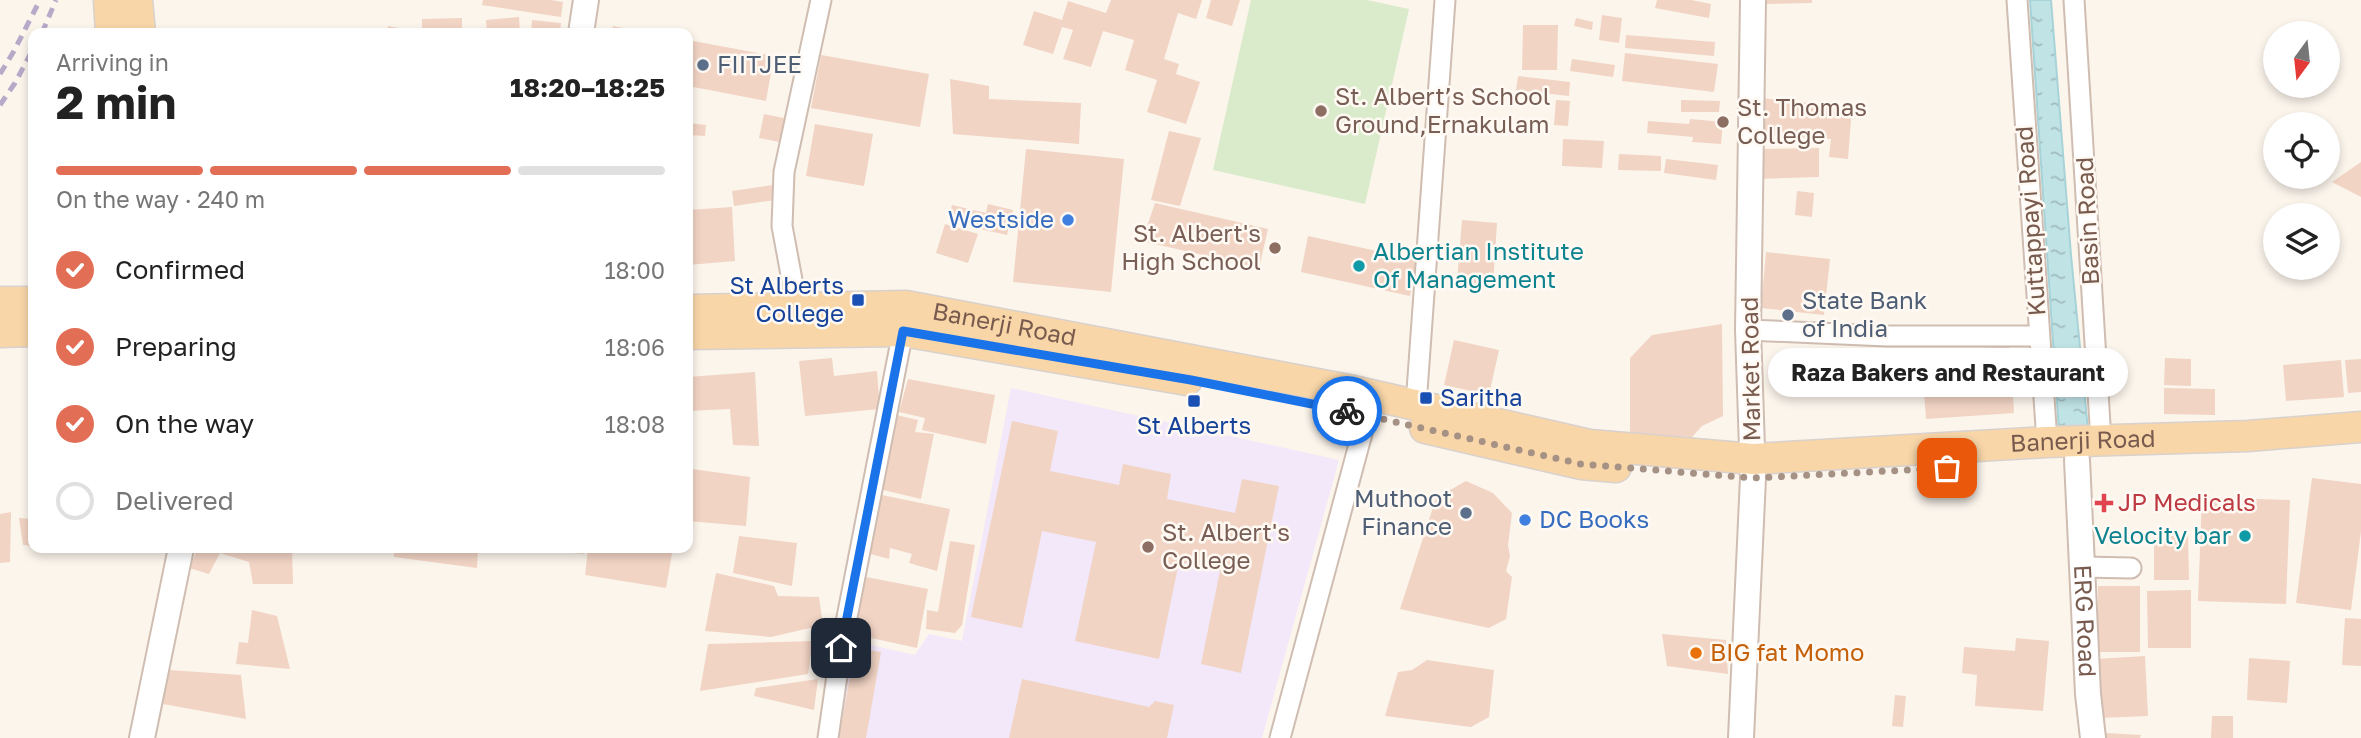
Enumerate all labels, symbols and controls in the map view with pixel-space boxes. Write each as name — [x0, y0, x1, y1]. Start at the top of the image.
north arrow — [2263, 21, 2340, 98]
map controls — [2263, 21, 2340, 280]
text: Arriving in — [56, 48, 169, 76]
place label: FIITJEE — [717, 49, 802, 78]
marker: FIITJEE — [695, 57, 711, 73]
text: 18:20–18:25 — [510, 72, 665, 103]
text: 2 min — [56, 74, 176, 129]
place label: St. Albert’s School Ground,Ernakulam — [1335, 81, 1550, 138]
place label: St. Thomas College — [1737, 92, 1867, 149]
marker: St. Albert’s School Ground,Ernakulam — [1313, 103, 1329, 119]
button: locate — [2263, 112, 2340, 189]
marker: St. Thomas College — [1715, 114, 1731, 130]
street label: Kuttappayi Road — [2008, 125, 2051, 317]
street label: Basin Road — [2069, 156, 2104, 286]
text: On the way · 240 m — [56, 185, 265, 213]
button: layers — [2263, 203, 2340, 280]
place label: Westside — [948, 204, 1054, 233]
marker: Westside — [1060, 212, 1076, 228]
place label: St. Albert's High School — [1121, 218, 1261, 275]
place label: Albertian Institute Of Management — [1373, 236, 1584, 293]
marker: St. Albert's High School — [1267, 240, 1283, 256]
icon: check — [56, 251, 94, 289]
text: Confirmed — [115, 254, 245, 285]
text: 18:00 — [604, 256, 665, 284]
marker: Albertian Institute Of Management — [1351, 258, 1367, 274]
place label: St Alberts College — [729, 270, 844, 327]
place label: State Bank of India — [1802, 285, 1927, 342]
marker: St Alberts College — [850, 292, 866, 308]
street label: Banerji Road — [930, 295, 1079, 351]
street label: Market Road — [1734, 296, 1765, 442]
marker: State Bank of India — [1780, 307, 1796, 323]
icon: check — [56, 328, 94, 366]
text: Preparing — [115, 331, 237, 362]
text: 18:06 — [605, 333, 665, 361]
callout: Raza Bakers and Restaurant — [1767, 349, 2127, 398]
text: Raza Bakers and Restaurant — [1791, 358, 2105, 386]
courier — [1312, 376, 1382, 446]
place label: Saritha — [1440, 382, 1523, 411]
marker: Saritha — [1418, 390, 1434, 406]
icon: bike — [1328, 392, 1366, 430]
marker: St Alberts — [1186, 393, 1202, 409]
icon: check — [56, 405, 94, 443]
text: On the way — [115, 408, 254, 439]
text: 18:08 — [605, 410, 665, 438]
place label: St Alberts — [1137, 410, 1251, 439]
street label: Banerji Road — [2009, 423, 2156, 457]
pin — [1917, 438, 1977, 498]
icon: bag — [1928, 449, 1966, 487]
place label: Muthoot Finance — [1354, 483, 1452, 540]
text: Delivered — [115, 485, 234, 516]
place label: JP Medicals — [2118, 487, 2256, 516]
marker: JP Medicals — [2096, 495, 2112, 511]
place label: DC Books — [1539, 504, 1649, 533]
marker: Muthoot Finance — [1458, 505, 1474, 521]
marker: DC Books — [1517, 512, 1533, 528]
place label: St. Albert's College — [1162, 517, 1290, 574]
place label: Velocity bar — [2094, 520, 2231, 549]
marker: Velocity bar — [2237, 528, 2253, 544]
marker: St. Albert's College — [1140, 539, 1156, 555]
street label: ERG Road — [2069, 564, 2103, 678]
pin — [811, 618, 871, 678]
icon: home — [822, 629, 860, 667]
place label: BIG fat Momo — [1710, 637, 1864, 666]
marker: BIG fat Momo — [1688, 645, 1704, 661]

